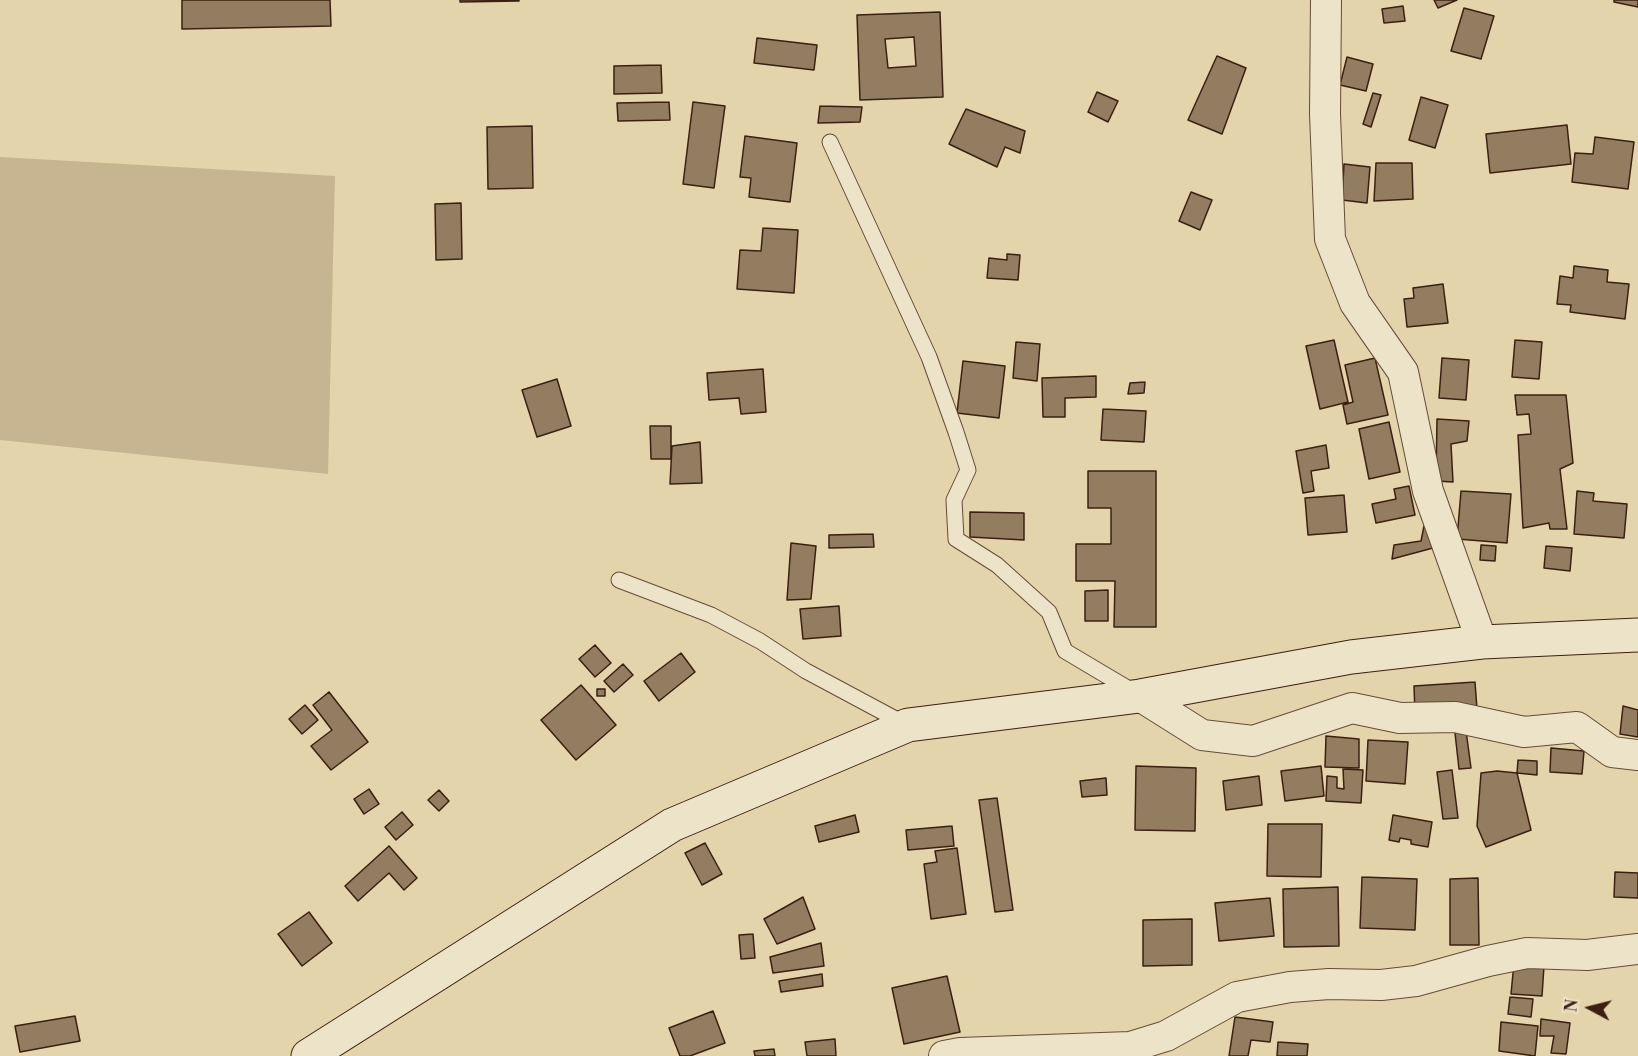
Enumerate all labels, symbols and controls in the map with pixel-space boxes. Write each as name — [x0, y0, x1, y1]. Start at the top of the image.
north arrow — [1560, 978, 1620, 1038]
text: N — [1561, 998, 1583, 1013]

